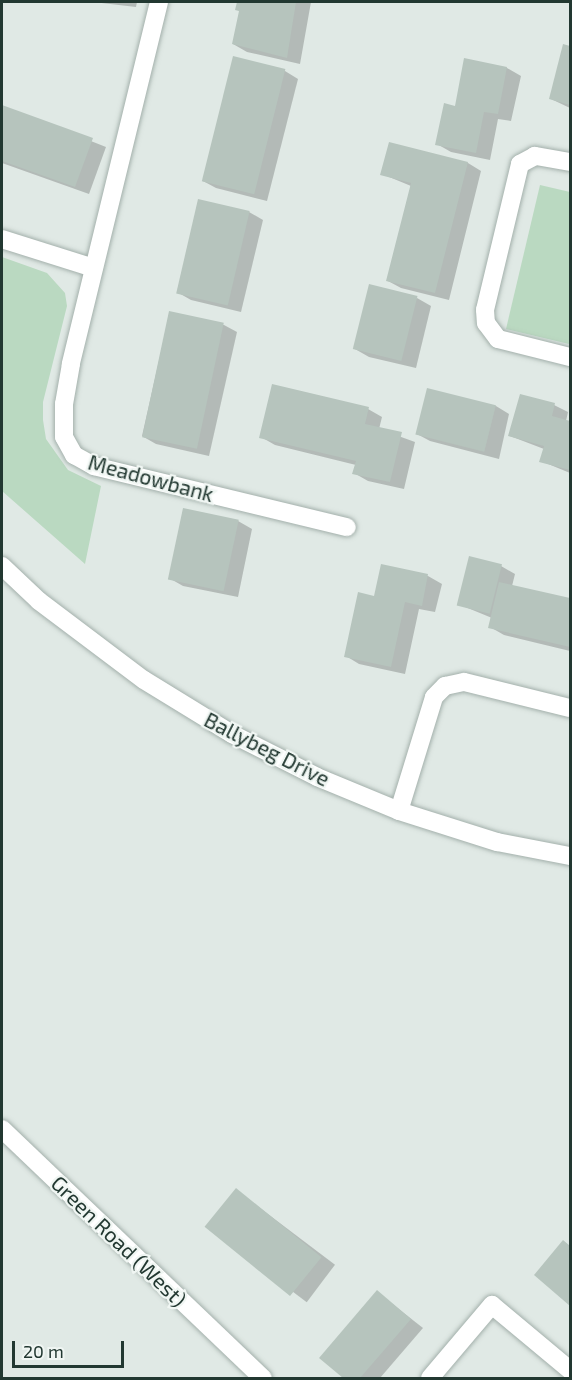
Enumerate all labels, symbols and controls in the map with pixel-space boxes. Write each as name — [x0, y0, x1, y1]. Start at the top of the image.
street label: Meadowbank — [86, 449, 216, 507]
street label: Ballybeg Drive — [200, 707, 334, 791]
street label: Green Road (West) — [46, 1170, 192, 1312]
scale bar — [15, 1329, 128, 1367]
text: 20 m — [23, 1340, 64, 1362]

